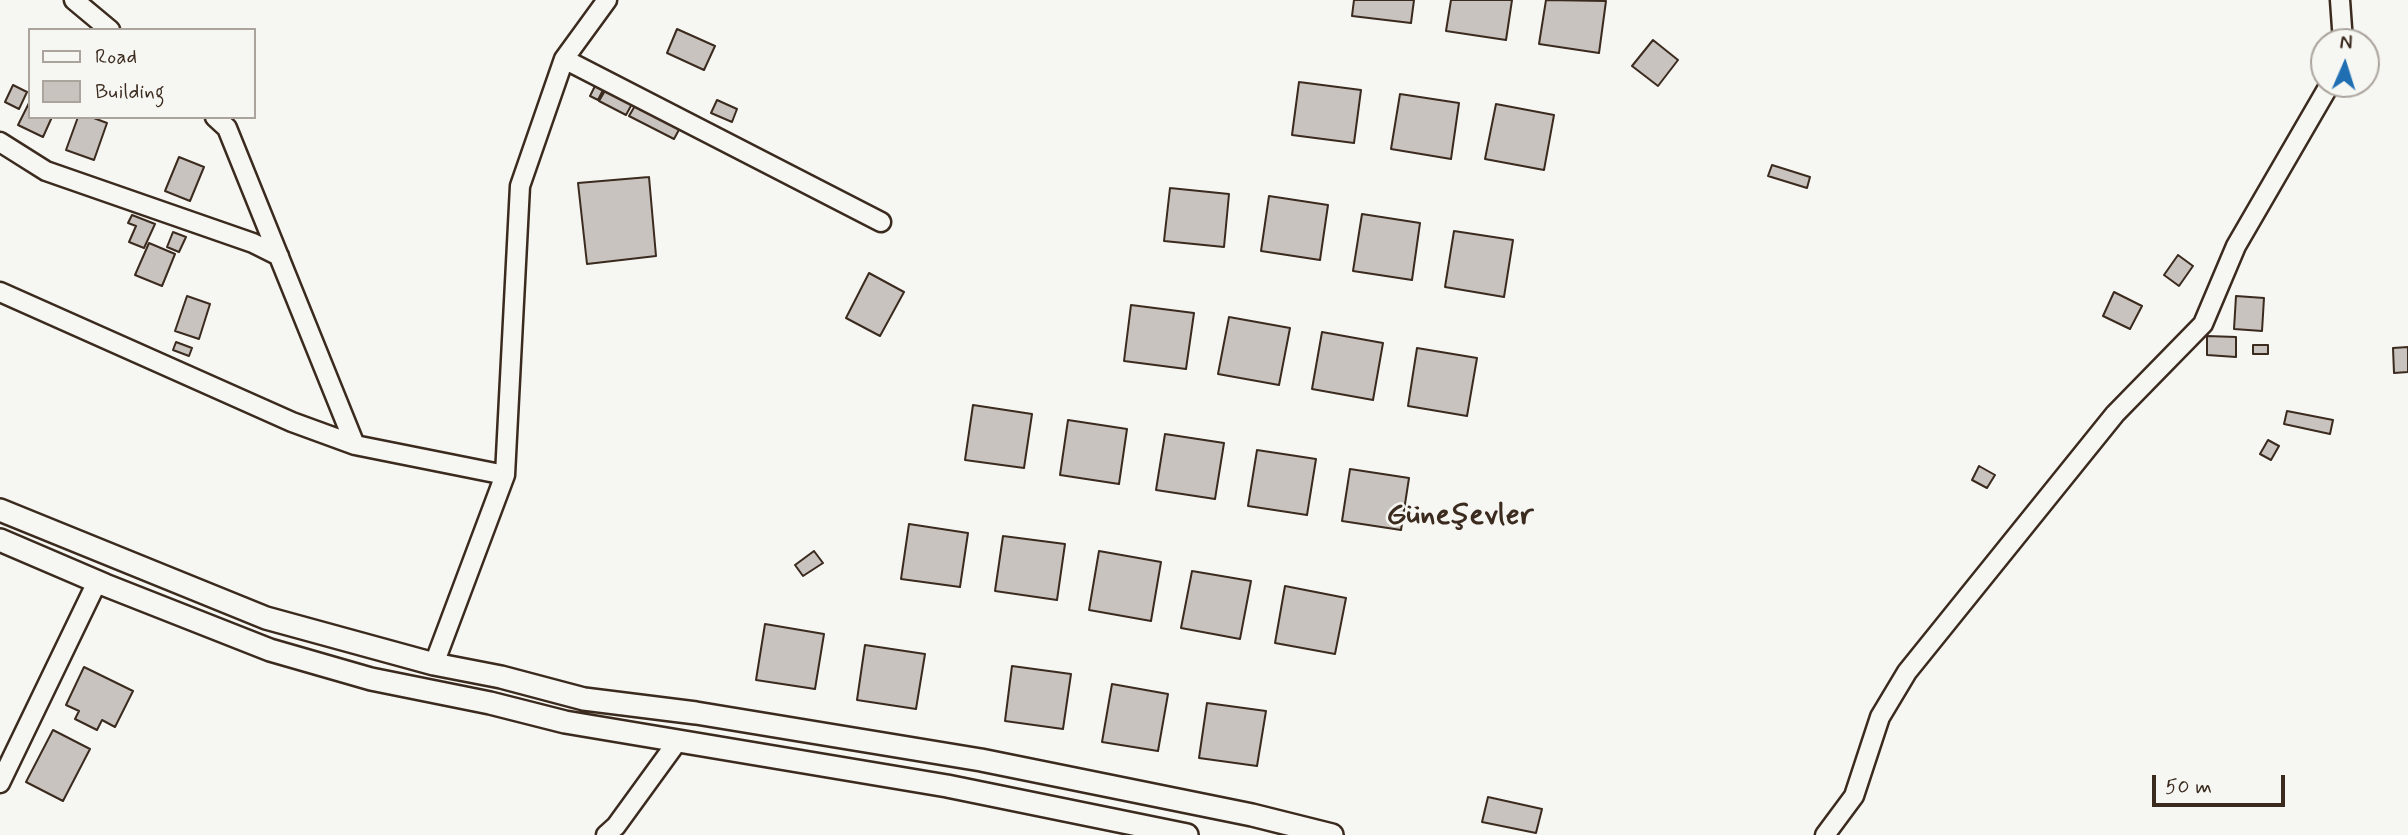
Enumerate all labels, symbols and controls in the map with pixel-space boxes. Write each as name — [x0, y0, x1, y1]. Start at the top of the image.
legend — [28, 28, 256, 119]
north arrow — [2310, 28, 2380, 98]
text: N — [2339, 31, 2353, 56]
text: Road — [95, 43, 137, 71]
text: Building — [95, 78, 165, 106]
district label: Güneşevler — [1386, 499, 1534, 535]
scale bar — [2156, 762, 2289, 806]
text: 50 m — [2165, 773, 2212, 801]

